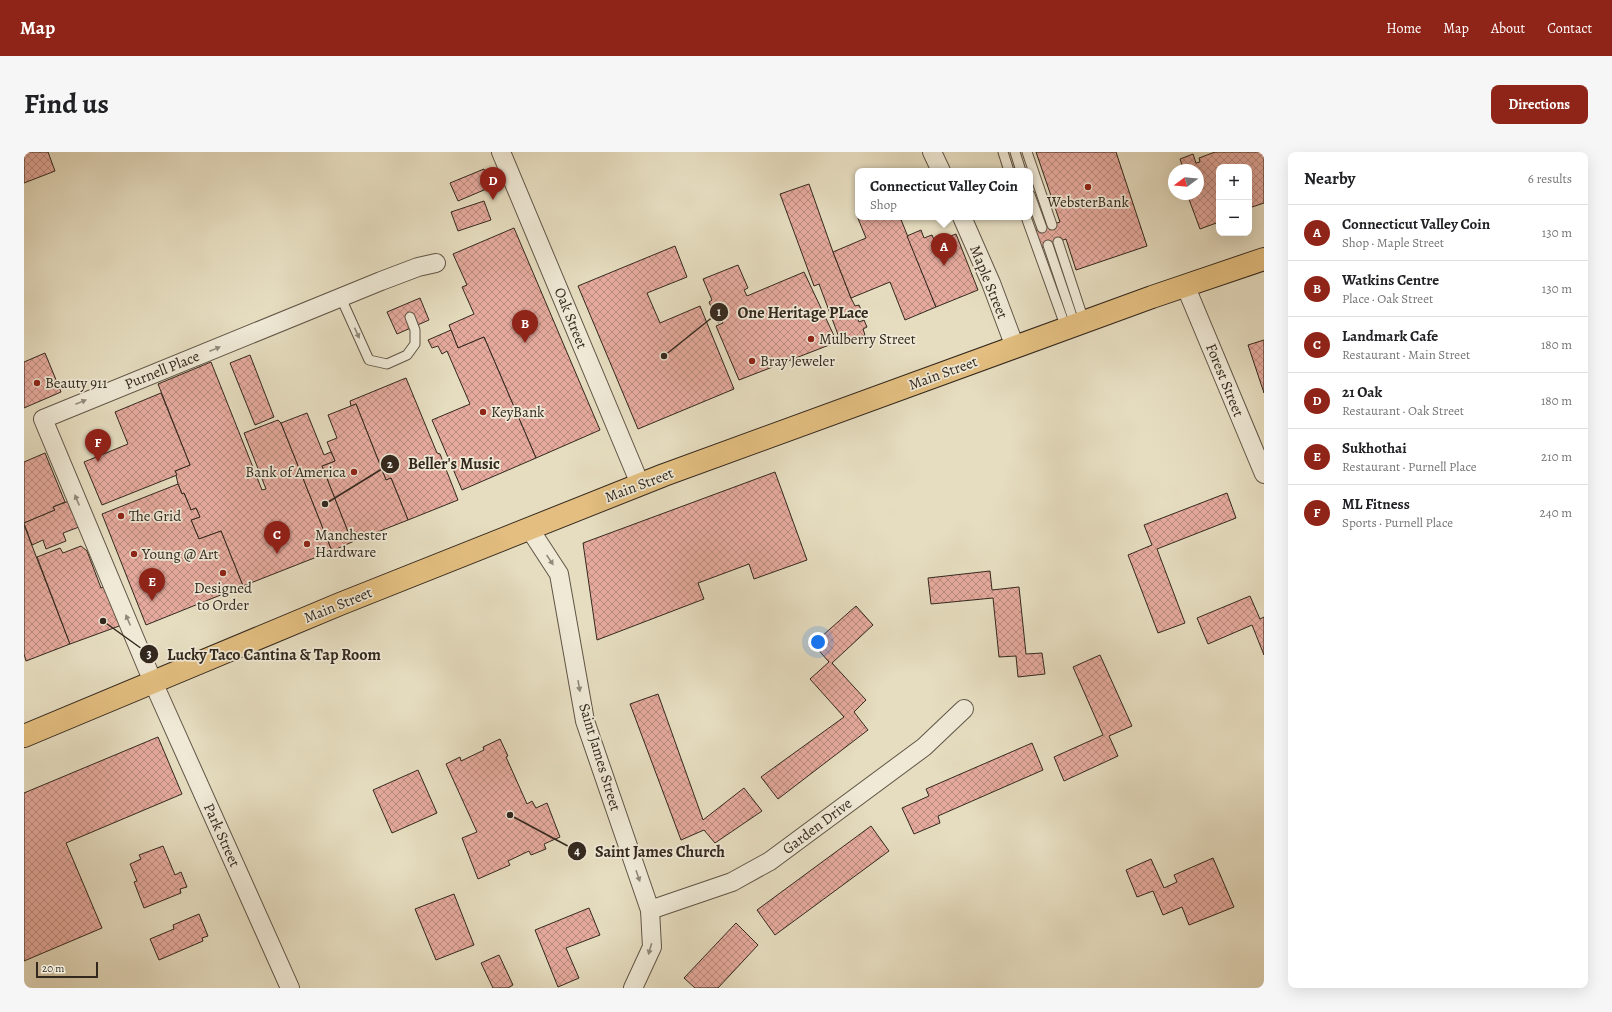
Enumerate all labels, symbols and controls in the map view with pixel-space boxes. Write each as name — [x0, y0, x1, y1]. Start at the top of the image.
text: Map — [20, 15, 55, 41]
text: Home — [1386, 19, 1421, 38]
text: Map — [1443, 19, 1469, 38]
text: About — [1491, 19, 1525, 38]
text: Contact — [1547, 19, 1592, 38]
text: Find us — [24, 85, 109, 123]
button: Directions — [1491, 85, 1588, 124]
north arrow — [1168, 164, 1204, 200]
map controls — [1216, 164, 1252, 236]
button: + — [1216, 164, 1252, 200]
pin: D — [480, 167, 506, 200]
text: Nearby — [1304, 167, 1355, 190]
popup — [855, 168, 1033, 220]
text: 6 results — [1528, 170, 1572, 187]
text: Connecticut Valley Coin — [870, 176, 1018, 196]
marker: WebsterBank — [1083, 182, 1093, 192]
place label: WebsterBank — [1046, 192, 1129, 212]
text: Shop — [870, 196, 897, 213]
button: − — [1216, 200, 1252, 236]
text: Connecticut Valley Coin — [1342, 214, 1490, 234]
text: A — [1313, 224, 1321, 241]
text: 130 m — [1542, 224, 1572, 241]
pin: A — [931, 233, 957, 266]
text: Shop · Maple Street — [1342, 234, 1444, 251]
street label: Maple Street — [965, 242, 1013, 322]
text: Watkins Centre — [1342, 270, 1439, 290]
text: B — [1313, 280, 1321, 297]
text: 130 m — [1542, 280, 1572, 297]
street label: Oak Street — [550, 284, 592, 352]
text: Place · Oak Street — [1342, 290, 1433, 307]
callout: One Heritage PLace — [709, 298, 876, 326]
text: One Heritage PLace — [738, 302, 868, 324]
text: 1 — [717, 304, 722, 320]
pin: B — [512, 310, 538, 343]
text: Landmark Cafe — [1342, 326, 1438, 346]
one-way arrow — [354, 328, 360, 339]
place label: Mulberry Street — [819, 329, 916, 349]
marker: Mulberry Street — [806, 334, 816, 344]
text: C — [1313, 336, 1321, 353]
text: 180 m — [1541, 336, 1572, 353]
street label: Forest Street — [1201, 340, 1249, 420]
street label: Purnell Place — [122, 346, 203, 394]
one-way arrow — [209, 346, 220, 352]
text: Restaurant · Main Street — [1342, 346, 1470, 363]
place label: Bray Jeweler — [760, 351, 835, 371]
street label: Main Street — [906, 351, 980, 395]
marker: Bray Jeweler — [747, 356, 757, 366]
place label: Beauty 911 — [45, 373, 107, 393]
marker: Beauty 911 — [32, 378, 42, 388]
text: 21 Oak — [1342, 382, 1382, 402]
text: D — [1312, 392, 1322, 409]
text: 180 m — [1541, 392, 1572, 409]
one-way arrow — [76, 399, 88, 405]
place label: KeyBank — [491, 402, 545, 422]
text: Restaurant · Oak Street — [1342, 402, 1464, 419]
marker: KeyBank — [478, 407, 488, 417]
pin: F — [85, 429, 111, 462]
text: Sukhothai — [1342, 438, 1407, 458]
text: E — [1313, 448, 1321, 465]
text: 210 m — [1541, 448, 1572, 465]
callout: Beller's Music — [380, 450, 508, 478]
text: Beller's Music — [408, 453, 500, 475]
text: 2 — [387, 456, 393, 472]
text: Restaurant · Purnell Place — [1342, 458, 1477, 475]
place label: Bank of America — [245, 462, 346, 482]
street label: Main Street — [602, 463, 676, 507]
marker: Bank of America — [349, 467, 359, 477]
one-way arrow — [74, 494, 81, 506]
text: ML Fitness — [1342, 494, 1410, 514]
text: F — [1314, 504, 1320, 521]
text: 240 m — [1540, 504, 1572, 521]
place label: The Grid — [129, 506, 182, 526]
marker: The Grid — [116, 511, 126, 521]
text: Sports · Purnell Place — [1342, 514, 1453, 531]
pin: C — [264, 521, 290, 554]
place label: Manchester Hardware — [315, 525, 388, 562]
marker: Manchester Hardware — [302, 539, 312, 549]
place label: Young @ Art — [141, 544, 218, 564]
marker: Young @ Art — [129, 549, 139, 559]
one-way arrow — [546, 555, 554, 565]
pin: E — [139, 568, 165, 601]
marker: Designed to Order — [218, 568, 228, 578]
place label: Designed to Order — [194, 578, 253, 615]
street label: Main Street — [301, 582, 375, 628]
one-way arrow — [125, 614, 131, 625]
your location — [808, 632, 828, 652]
callout: Lucky Taco Cantina & Tap Room — [139, 640, 389, 668]
text: Lucky Taco Cantina & Tap Room — [167, 644, 382, 666]
text: 3 — [146, 646, 152, 662]
one-way arrow — [576, 680, 582, 692]
street label: Saint James Street — [574, 701, 626, 813]
street label: Garden Drive — [778, 793, 856, 859]
street label: Park Street — [199, 800, 245, 870]
callout: Saint James Church — [567, 837, 733, 865]
text: Saint James Church — [595, 841, 725, 863]
text: 4 — [574, 843, 580, 859]
one-way arrow — [636, 871, 642, 883]
one-way arrow — [647, 943, 653, 955]
scale bar — [36, 960, 98, 979]
text: 20 m — [42, 961, 64, 976]

